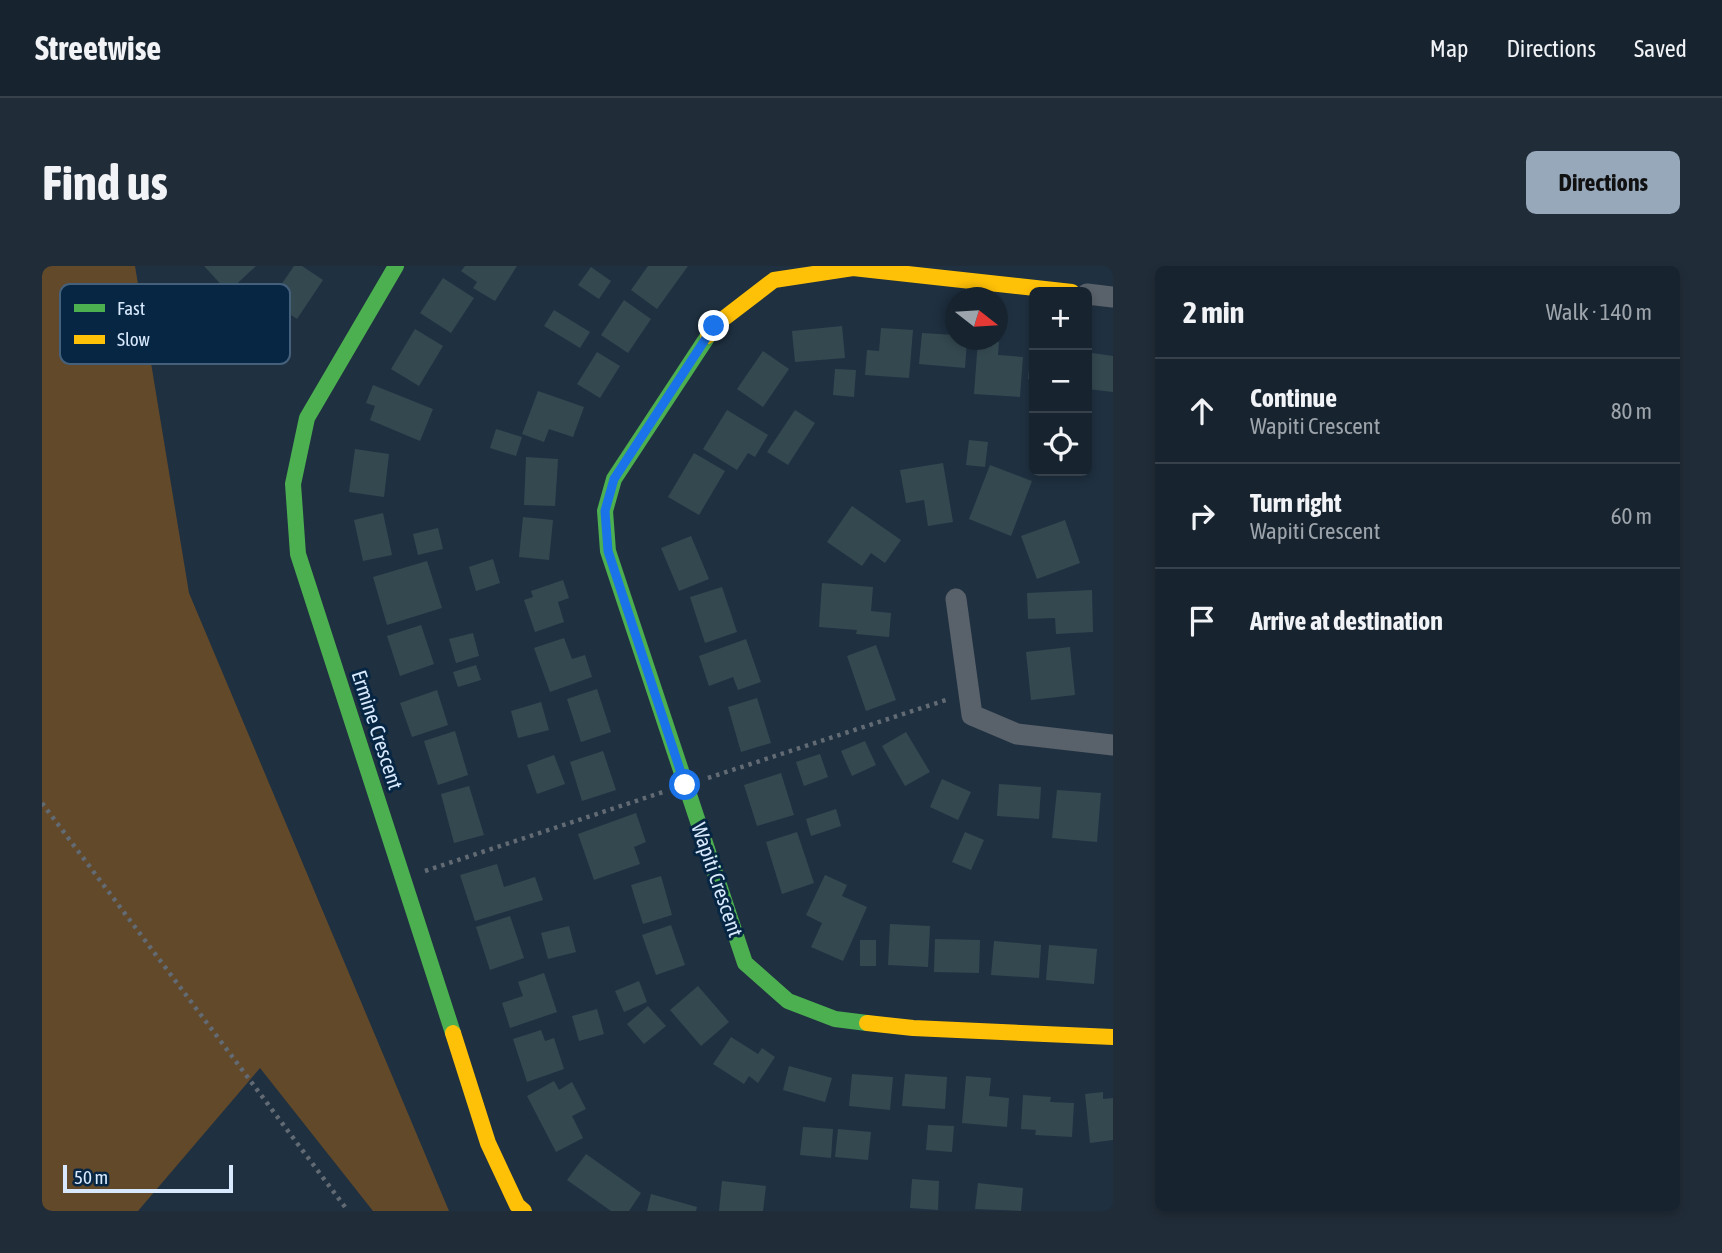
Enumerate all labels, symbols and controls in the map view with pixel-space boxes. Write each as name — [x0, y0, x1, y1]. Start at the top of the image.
text: Streetwise — [35, 29, 161, 67]
text: Map — [1430, 35, 1468, 62]
text: Directions — [1506, 35, 1596, 62]
text: Saved — [1634, 35, 1687, 62]
button: Directions — [1526, 151, 1680, 214]
text: Find us — [42, 154, 168, 210]
legend — [60, 284, 290, 364]
north arrow — [945, 287, 1008, 350]
map controls — [1029, 287, 1092, 476]
button: + — [1029, 287, 1092, 350]
text: 2 min — [1183, 295, 1244, 329]
text: Fast — [117, 297, 145, 319]
text: Walk · 140 m — [1546, 299, 1652, 325]
route end — [698, 310, 729, 341]
text: Slow — [117, 328, 151, 350]
button: − — [1029, 350, 1092, 413]
text: Continue — [1250, 383, 1337, 413]
icon: ahead — [1183, 392, 1221, 430]
text: 80 m — [1611, 398, 1652, 424]
button: locate — [1029, 413, 1092, 476]
text: Wapiti Crescent — [1250, 413, 1380, 439]
text: Turn right — [1250, 488, 1341, 518]
icon: right — [1183, 497, 1221, 535]
text: 60 m — [1611, 503, 1652, 529]
text: Wapiti Crescent — [1250, 518, 1380, 544]
icon: arrive — [1183, 602, 1221, 640]
text: Arrive at destination — [1250, 606, 1443, 636]
street label: Ermine Crescent — [347, 667, 408, 792]
route start — [669, 769, 700, 800]
street label: Wapiti Crescent — [687, 819, 749, 940]
scale bar — [63, 1162, 233, 1194]
text: 50 m — [74, 1166, 108, 1188]

